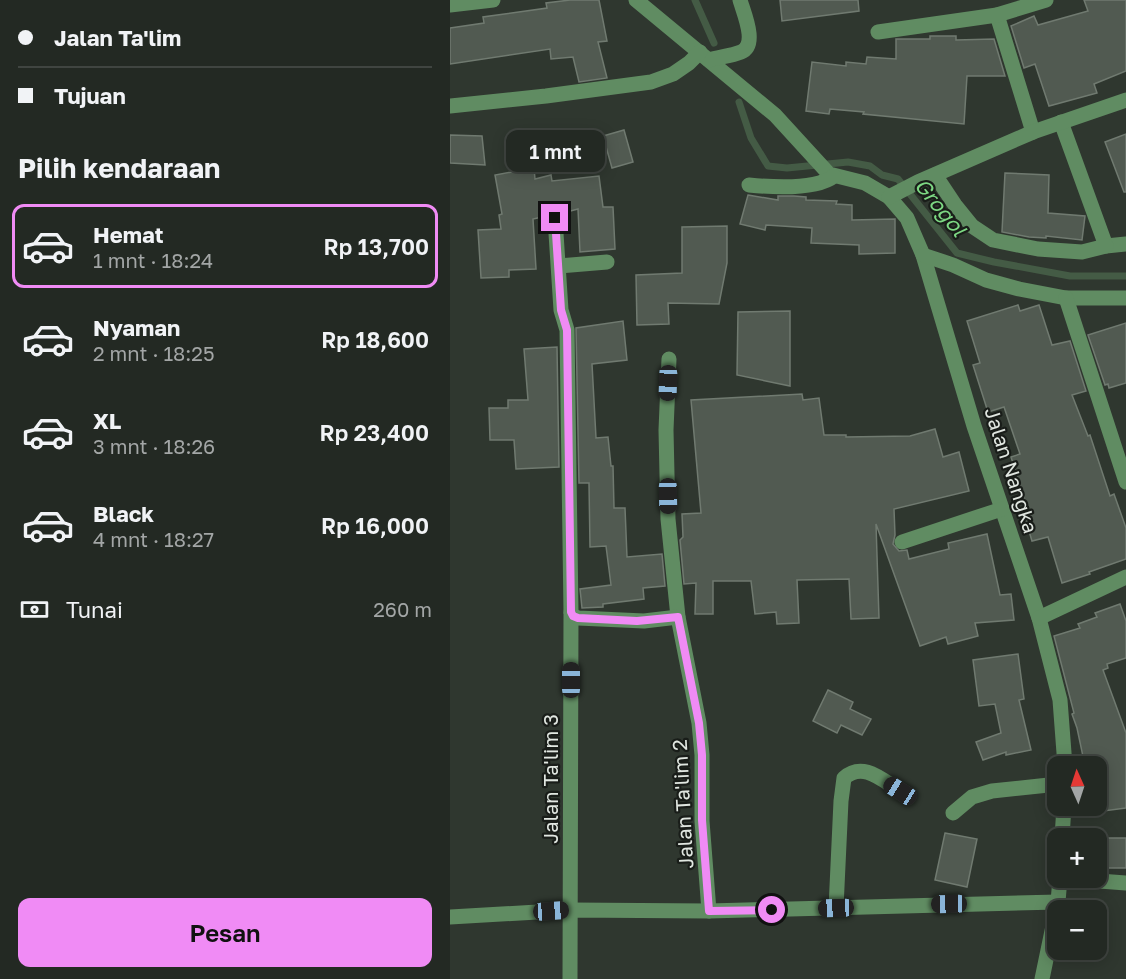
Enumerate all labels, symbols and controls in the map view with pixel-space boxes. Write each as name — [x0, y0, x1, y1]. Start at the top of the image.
text: Jalan Ta'lim — [54, 24, 181, 51]
text: Tujuan — [54, 82, 126, 109]
callout: 1 mnt — [506, 131, 604, 173]
text: 1 mnt — [529, 139, 582, 163]
text: Pilih kendaraan — [18, 152, 220, 184]
water label: Grogol — [910, 173, 973, 242]
route end — [541, 204, 568, 231]
icon: car — [21, 219, 75, 273]
text: Hemat — [93, 221, 164, 248]
text: Rp 13,700 — [324, 233, 429, 260]
text: 1 mnt · 18:24 — [93, 248, 213, 272]
icon: car — [21, 312, 75, 366]
text: Nyaman — [93, 314, 180, 341]
text: Rp 18,600 — [321, 326, 429, 353]
text: 2 mnt · 18:25 — [93, 341, 215, 365]
car — [658, 365, 678, 401]
street label: Jalan Nangka — [980, 404, 1044, 536]
icon: car — [21, 405, 75, 459]
text: XL — [93, 407, 121, 434]
text: Rp 23,400 — [320, 419, 429, 446]
text: 3 mnt · 18:26 — [93, 434, 215, 458]
car — [659, 478, 677, 514]
icon: car — [21, 498, 75, 552]
text: Black — [93, 500, 154, 527]
text: Rp 16,000 — [321, 512, 429, 539]
text: 4 mnt · 18:27 — [93, 527, 214, 551]
icon: cash — [18, 593, 51, 626]
text: Tunai — [66, 596, 123, 623]
text: 260 m — [373, 597, 432, 621]
car — [562, 662, 580, 698]
street label: Jalan Ta'lim 3 — [538, 714, 562, 844]
street label: Jalan Ta'lim 2 — [667, 739, 697, 869]
north arrow — [1047, 756, 1107, 816]
map controls — [1047, 756, 1107, 960]
car — [880, 774, 920, 808]
button: + — [1047, 828, 1107, 888]
car — [931, 895, 967, 913]
route start — [758, 896, 785, 923]
button: Pesan — [18, 898, 432, 967]
car — [818, 898, 854, 918]
button: − — [1047, 900, 1107, 960]
car — [532, 901, 570, 921]

